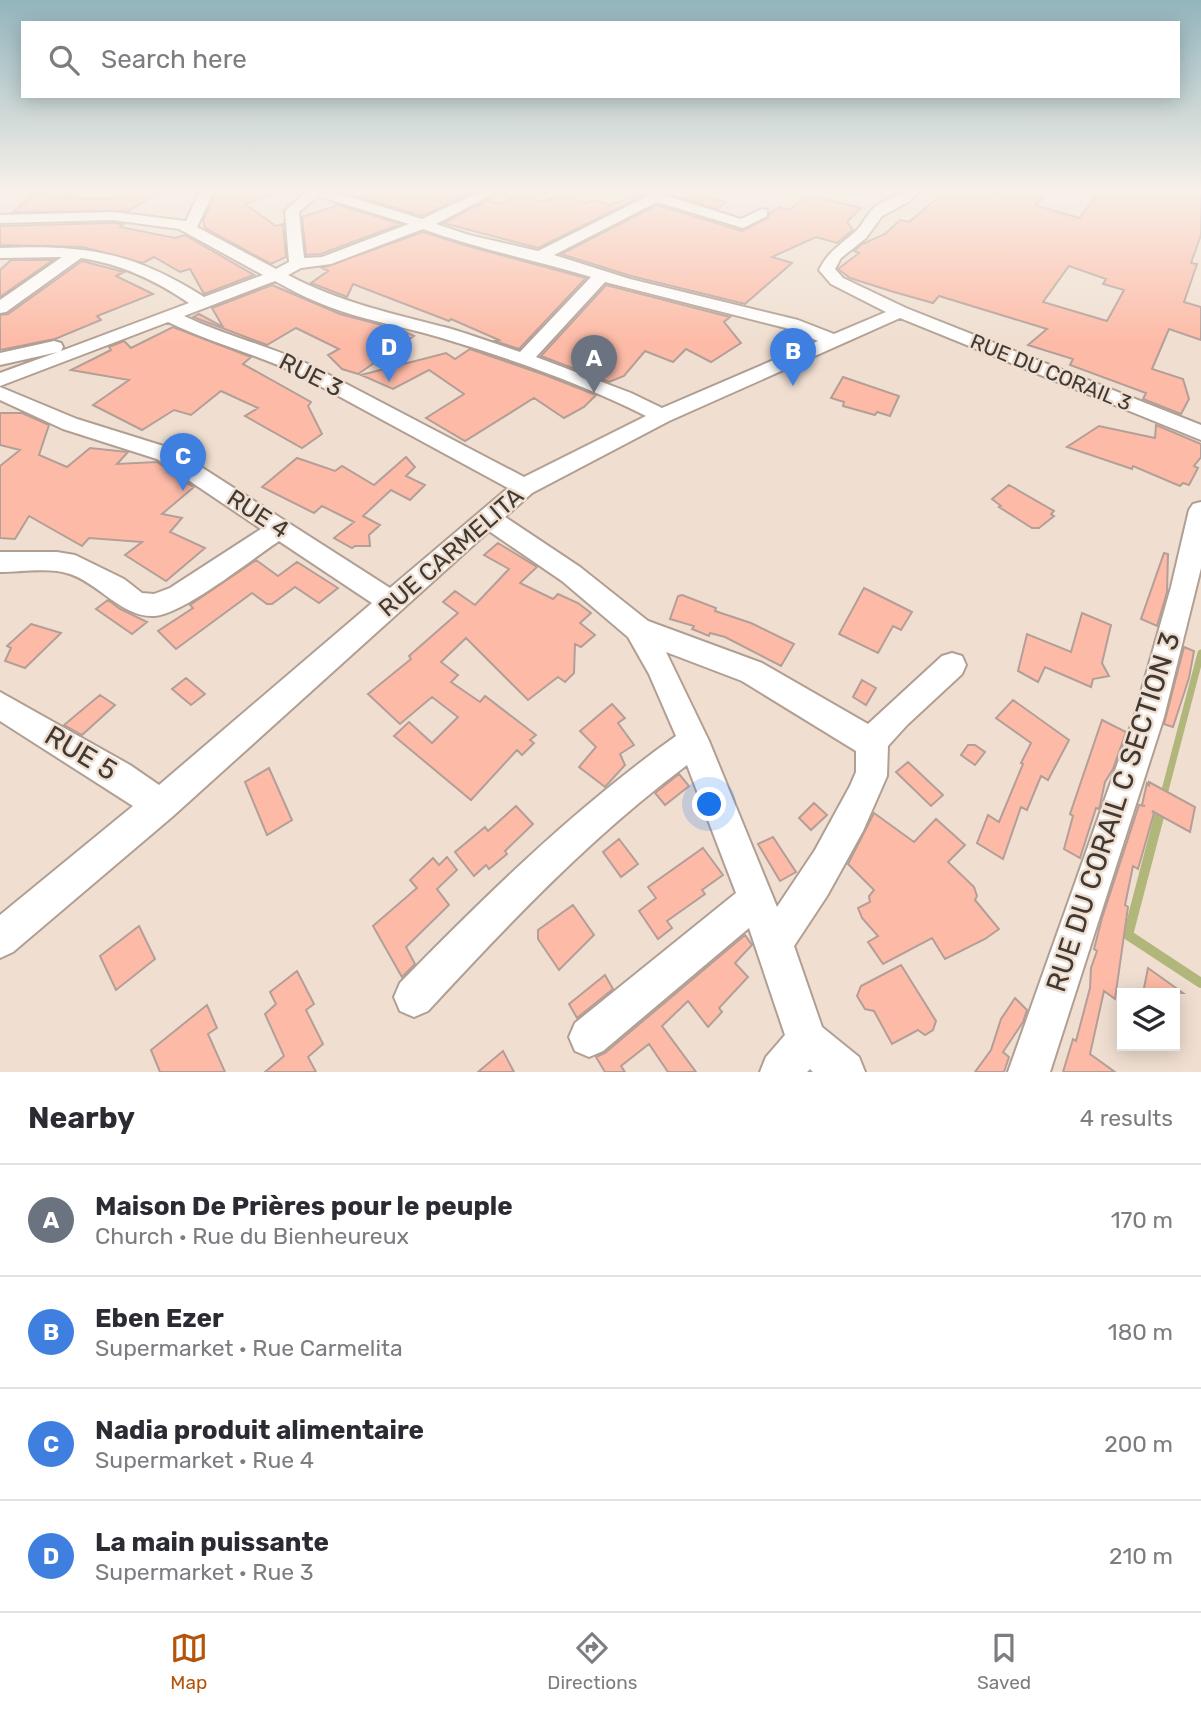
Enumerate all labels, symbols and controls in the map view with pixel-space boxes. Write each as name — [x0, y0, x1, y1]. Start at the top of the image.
search box — [21, 21, 1180, 98]
icon: search — [45, 41, 83, 79]
text: Search here — [101, 44, 247, 75]
pin: D — [366, 324, 412, 382]
pin: B — [770, 328, 816, 386]
street label: RUE DU CORAIL 3 — [967, 328, 1135, 416]
pin: A — [571, 335, 617, 393]
street label: RUE 3 — [275, 347, 347, 403]
pin: C — [160, 433, 206, 491]
street label: RUE CARMELITA — [373, 482, 529, 622]
street label: RUE 4 — [222, 484, 294, 544]
street label: RUE DU CORAIL C SECTION 3 — [1039, 628, 1187, 996]
street label: RUE 5 — [39, 719, 123, 787]
your location — [692, 787, 726, 821]
map controls — [1117, 988, 1180, 1051]
button: layers — [1117, 988, 1180, 1051]
text: Nearby — [28, 1100, 135, 1136]
text: 4 results — [1080, 1104, 1173, 1132]
text: Maison De Prières pour le peuple — [95, 1191, 513, 1222]
text: A — [43, 1206, 59, 1234]
text: 170 m — [1111, 1206, 1173, 1234]
text: Church · Rue du Bienheureux — [95, 1222, 409, 1250]
text: Eben Ezer — [95, 1303, 224, 1334]
text: B — [43, 1318, 59, 1346]
text: 180 m — [1108, 1318, 1173, 1346]
text: Supermarket · Rue Carmelita — [95, 1334, 403, 1362]
text: Nadia produit alimentaire — [95, 1415, 424, 1446]
text: C — [43, 1430, 59, 1458]
text: 200 m — [1104, 1430, 1173, 1458]
text: Supermarket · Rue 4 — [95, 1446, 314, 1474]
text: La main puissante — [95, 1527, 329, 1558]
text: D — [43, 1542, 59, 1570]
text: 210 m — [1109, 1542, 1173, 1570]
text: Supermarket · Rue 3 — [95, 1558, 314, 1586]
tab: Map — [170, 1629, 208, 1694]
tab: Directions — [547, 1629, 637, 1694]
tab: Saved — [977, 1629, 1031, 1694]

